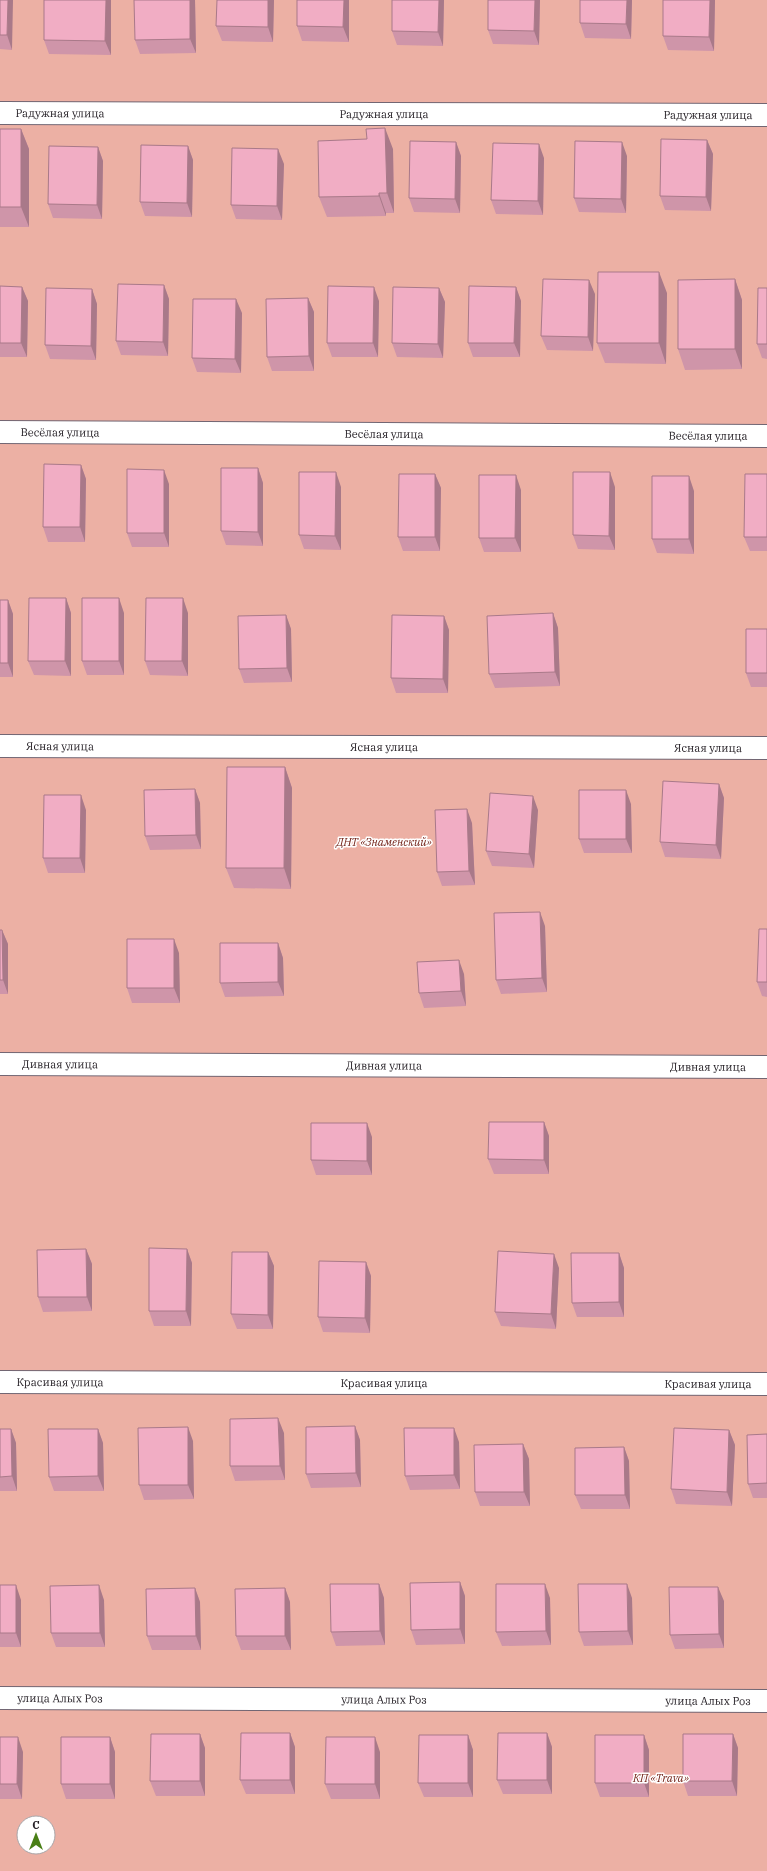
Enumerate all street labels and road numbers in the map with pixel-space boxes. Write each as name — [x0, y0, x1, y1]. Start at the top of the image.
street label: Радужная улица — [15, 106, 105, 120]
street label: Радужная улица — [339, 107, 429, 121]
street label: Радужная улица — [663, 108, 753, 122]
street label: Весёлая улица — [20, 425, 100, 440]
street label: Весёлая улица — [344, 427, 424, 441]
street label: Весёлая улица — [668, 428, 748, 443]
street label: Ясная улица — [26, 739, 94, 753]
street label: Ясная улица — [350, 740, 418, 754]
street label: Ясная улица — [674, 741, 742, 755]
street label: Дивная улица — [22, 1057, 98, 1071]
street label: Дивная улица — [346, 1058, 422, 1073]
street label: Дивная улица — [670, 1060, 746, 1074]
street label: Красивая улица — [16, 1375, 104, 1389]
street label: Красивая улица — [340, 1376, 428, 1390]
street label: Красивая улица — [664, 1377, 752, 1391]
street label: улица Алых Роз — [17, 1691, 103, 1705]
street label: улица Алых Роз — [341, 1692, 427, 1707]
street label: улица Алых Роз — [665, 1694, 751, 1708]

